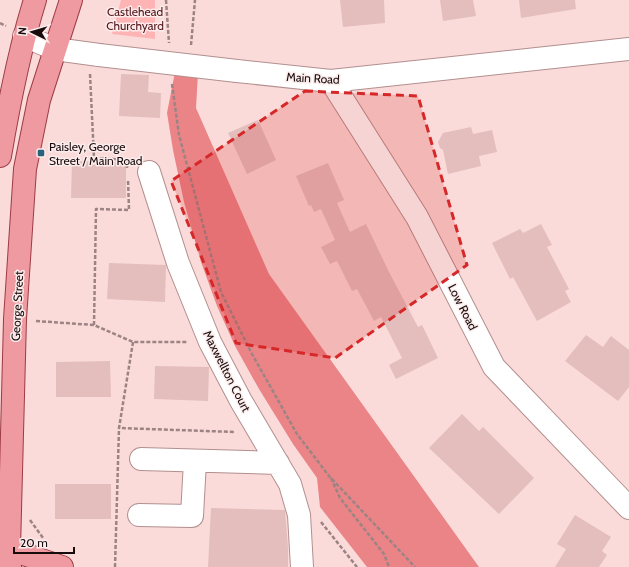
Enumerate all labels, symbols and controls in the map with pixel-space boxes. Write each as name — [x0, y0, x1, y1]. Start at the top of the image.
park label: Castlehead Churchyard — [106, 4, 164, 33]
north arrow — [12, 12, 52, 52]
text: N — [15, 27, 29, 36]
street label: Main Road — [286, 69, 340, 87]
place label: Paisley, George Street / Main Road — [49, 139, 143, 168]
marker: Paisley, George Street / Main Road — [36, 148, 46, 158]
street label: George Street — [8, 271, 26, 341]
street label: Low Road — [445, 281, 481, 333]
street label: Maxwellton Court — [200, 328, 254, 414]
scale bar — [14, 529, 74, 555]
text: 20 m — [20, 535, 48, 550]

